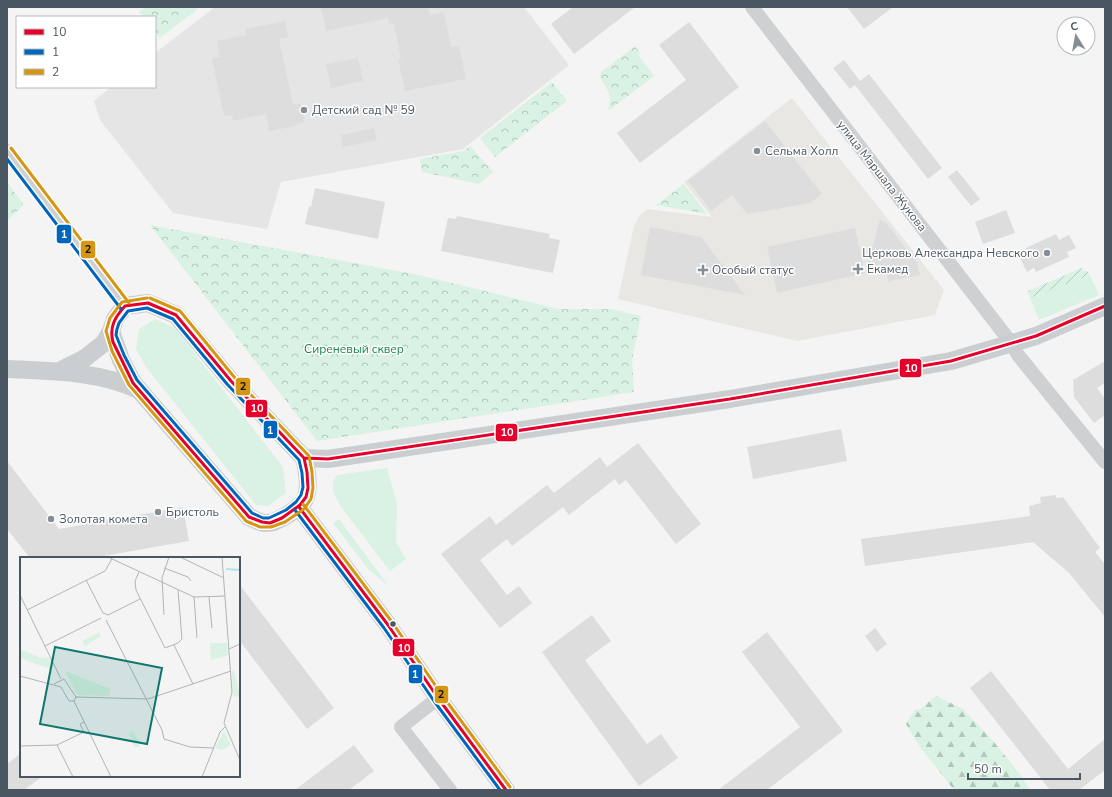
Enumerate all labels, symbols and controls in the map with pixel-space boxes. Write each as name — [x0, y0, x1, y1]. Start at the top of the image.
legend — [16, 16, 156, 88]
north arrow — [1056, 16, 1096, 56]
text: С — [1069, 18, 1080, 35]
text: 10 — [52, 24, 66, 40]
text: 1 — [52, 44, 59, 60]
text: 2 — [52, 64, 59, 80]
place label: Детский сад № 59 — [312, 102, 415, 118]
marker: Детский сад № 59 — [299, 105, 309, 115]
street label: улица Маршала Жукова — [834, 117, 930, 235]
place label: Сельма Холл — [765, 143, 838, 159]
marker: Сельма Холл — [752, 146, 762, 156]
line badge: 1 — [56, 224, 72, 244]
text: 1 — [61, 227, 67, 242]
line badge: 2 — [80, 240, 96, 259]
text: 2 — [85, 242, 92, 257]
place label: Церковь Александра Невского — [862, 245, 1039, 261]
marker: Церковь Александра Невского — [1042, 248, 1052, 258]
place label: Екамед — [867, 261, 908, 277]
place label: Особый статус — [712, 262, 794, 278]
marker: Екамед — [852, 263, 864, 275]
marker: Особый статус — [697, 264, 709, 276]
park label: Сиреневый сквер — [304, 341, 404, 357]
line badge: 10 — [899, 358, 922, 378]
text: 10 — [904, 361, 918, 376]
line badge: 2 — [235, 377, 251, 396]
text: 2 — [240, 379, 247, 394]
line badge: 10 — [245, 399, 268, 418]
text: 10 — [250, 401, 264, 416]
line badge: 1 — [263, 420, 278, 439]
text: 1 — [267, 423, 273, 438]
line badge: 10 — [495, 423, 518, 442]
text: 10 — [500, 425, 514, 440]
place label: Бристоль — [166, 504, 219, 520]
marker: Бристоль — [153, 507, 163, 517]
place label: Золотая комета — [59, 511, 148, 527]
marker: Золотая комета — [46, 514, 56, 524]
inset map — [20, 557, 240, 777]
unlabelled marker — [388, 619, 398, 629]
line badge: 10 — [392, 638, 415, 657]
text: 10 — [397, 641, 411, 656]
line badge: 1 — [408, 664, 423, 684]
text: 1 — [412, 667, 418, 682]
line badge: 2 — [434, 685, 449, 704]
text: 2 — [438, 687, 445, 702]
scale bar — [968, 755, 1080, 781]
text: 50 m — [974, 761, 1002, 777]

